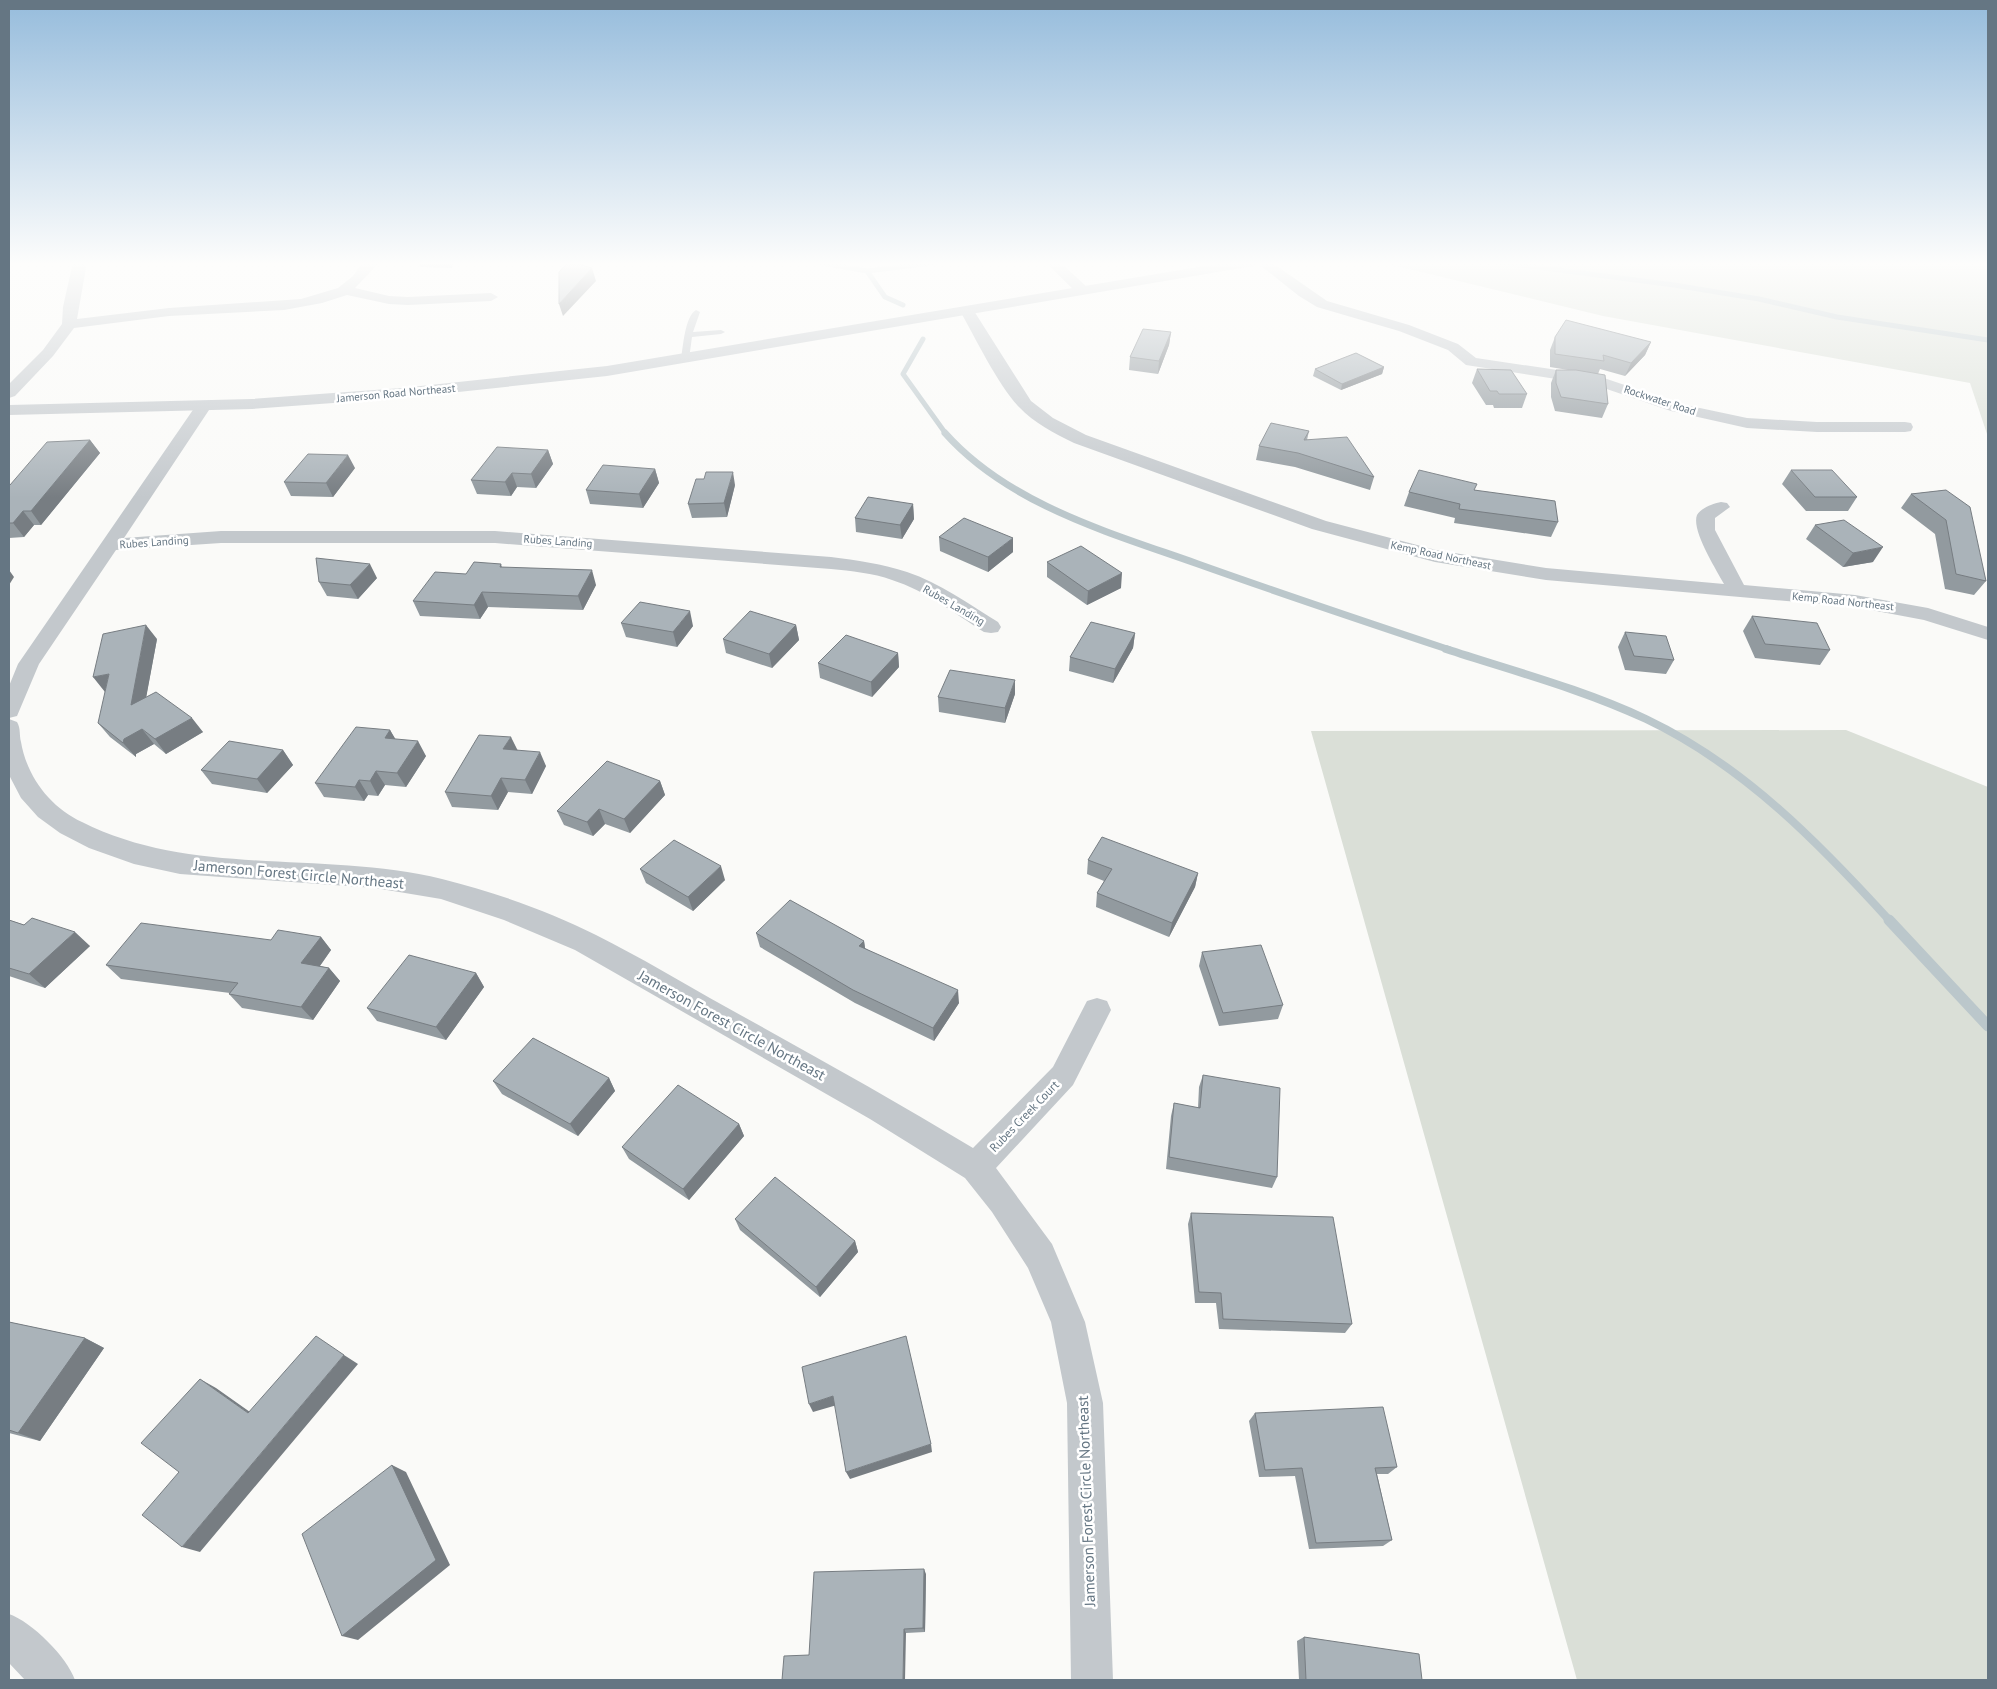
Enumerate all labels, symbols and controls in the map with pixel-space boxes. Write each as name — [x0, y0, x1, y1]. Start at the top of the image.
street label: Jamerson Road Northeast — [335, 381, 456, 405]
street label: Rockwater Road — [1622, 382, 1698, 418]
street label: Rubes Landing — [523, 532, 593, 550]
street label: Rubes Landing — [119, 533, 189, 551]
street label: Kemp Road Northeast — [1389, 538, 1493, 573]
street label: Rubes Landing — [921, 582, 988, 628]
street label: Kemp Road Northeast — [1791, 589, 1895, 613]
street label: Jamerson Forest Circle Northeast — [192, 855, 405, 893]
street label: Jamerson Forest Circle Northeast — [634, 965, 829, 1084]
street label: Rubes Creek Court — [986, 1077, 1062, 1155]
street label: Jamerson Forest Circle Northeast — [1073, 1395, 1099, 1608]

